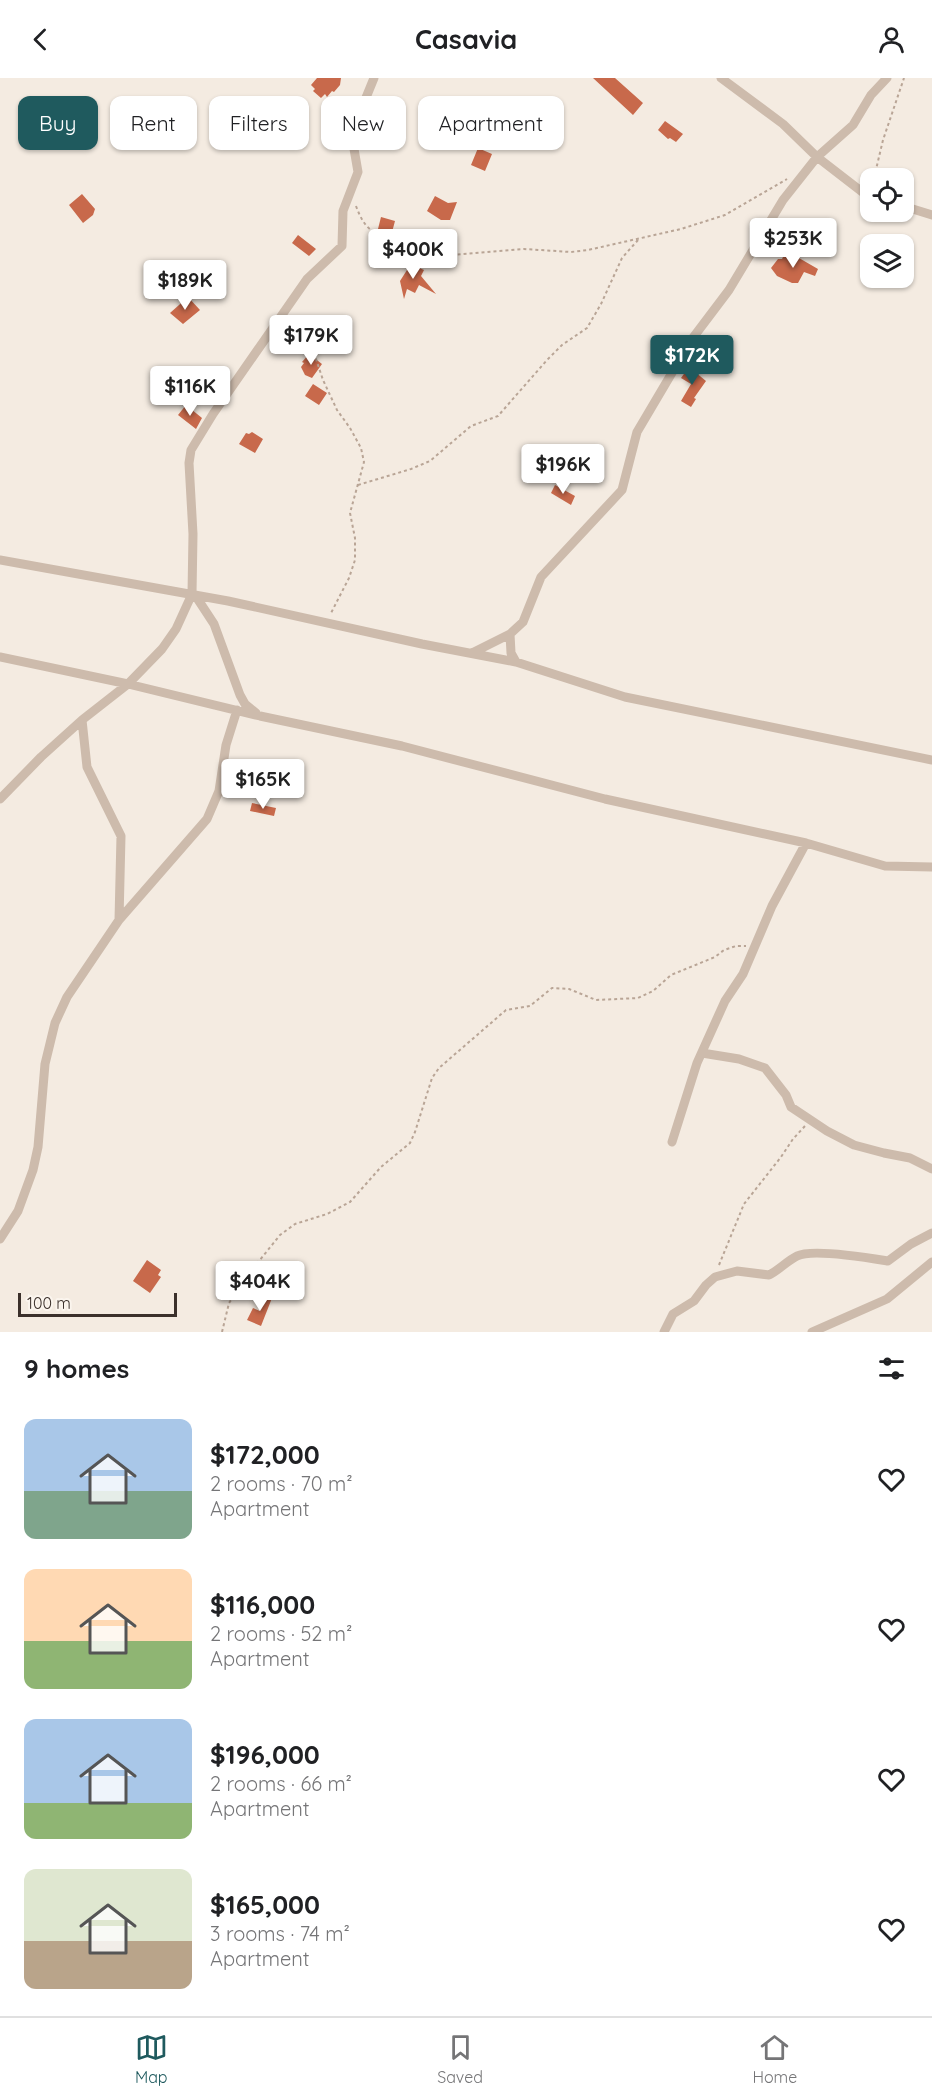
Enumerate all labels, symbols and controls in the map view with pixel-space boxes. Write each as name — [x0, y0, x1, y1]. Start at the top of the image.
text: Casavia — [415, 22, 517, 56]
icon: back — [24, 23, 57, 56]
icon: person — [875, 23, 908, 56]
chip: Buy — [18, 96, 98, 150]
chip: Rent — [110, 96, 197, 150]
chip: Filters — [209, 96, 309, 150]
chip: New — [321, 96, 406, 150]
chip: Apartment — [418, 96, 564, 150]
map controls — [860, 168, 914, 288]
button: locate — [860, 168, 914, 222]
pin: $253K — [751, 218, 835, 269]
text: $253K — [764, 225, 822, 250]
pin: $400K — [371, 229, 455, 280]
button: layers — [860, 234, 914, 288]
text: $400K — [382, 236, 444, 261]
pin: $189K — [143, 260, 227, 311]
text: $189K — [157, 267, 213, 292]
pin: $179K — [269, 315, 353, 366]
text: $179K — [283, 322, 339, 347]
pin: $172K — [650, 335, 734, 386]
text: $172K — [664, 342, 720, 367]
pin: $116K — [148, 366, 232, 417]
text: $116K — [164, 373, 216, 398]
pin: $196K — [521, 444, 605, 495]
text: $196K — [535, 451, 591, 476]
pin: $165K — [221, 759, 305, 810]
text: $165K — [235, 766, 291, 791]
pin: $404K — [218, 1261, 302, 1312]
text: $404K — [230, 1268, 290, 1293]
scale bar — [18, 1290, 177, 1318]
text: 100 m — [27, 1293, 71, 1313]
text: 9 homes — [24, 1352, 129, 1385]
icon: filters — [875, 1352, 908, 1385]
text: $172,000 — [210, 1438, 320, 1471]
icon: home — [72, 1443, 144, 1515]
icon: heart — [875, 1463, 908, 1496]
text: 2 rooms · 70 m² — [210, 1471, 353, 1496]
text: Apartment — [210, 1496, 310, 1521]
text: $116,000 — [210, 1588, 315, 1621]
icon: home — [72, 1593, 144, 1665]
icon: heart — [875, 1613, 908, 1646]
text: 2 rooms · 52 m² — [210, 1621, 352, 1646]
text: Apartment — [210, 1646, 310, 1671]
text: $196,000 — [210, 1738, 320, 1771]
icon: home — [72, 1743, 144, 1815]
icon: heart — [875, 1763, 908, 1796]
text: 2 rooms · 66 m² — [210, 1771, 352, 1796]
text: Apartment — [210, 1796, 310, 1821]
text: $165,000 — [210, 1888, 320, 1921]
icon: home — [72, 1893, 144, 1965]
icon: heart — [875, 1913, 908, 1946]
text: 3 rooms · 74 m² — [210, 1921, 350, 1946]
text: Apartment — [210, 1946, 310, 1971]
tab: Map — [135, 2031, 168, 2087]
tab: Saved — [437, 2031, 483, 2087]
tab: Home — [752, 2031, 797, 2087]

